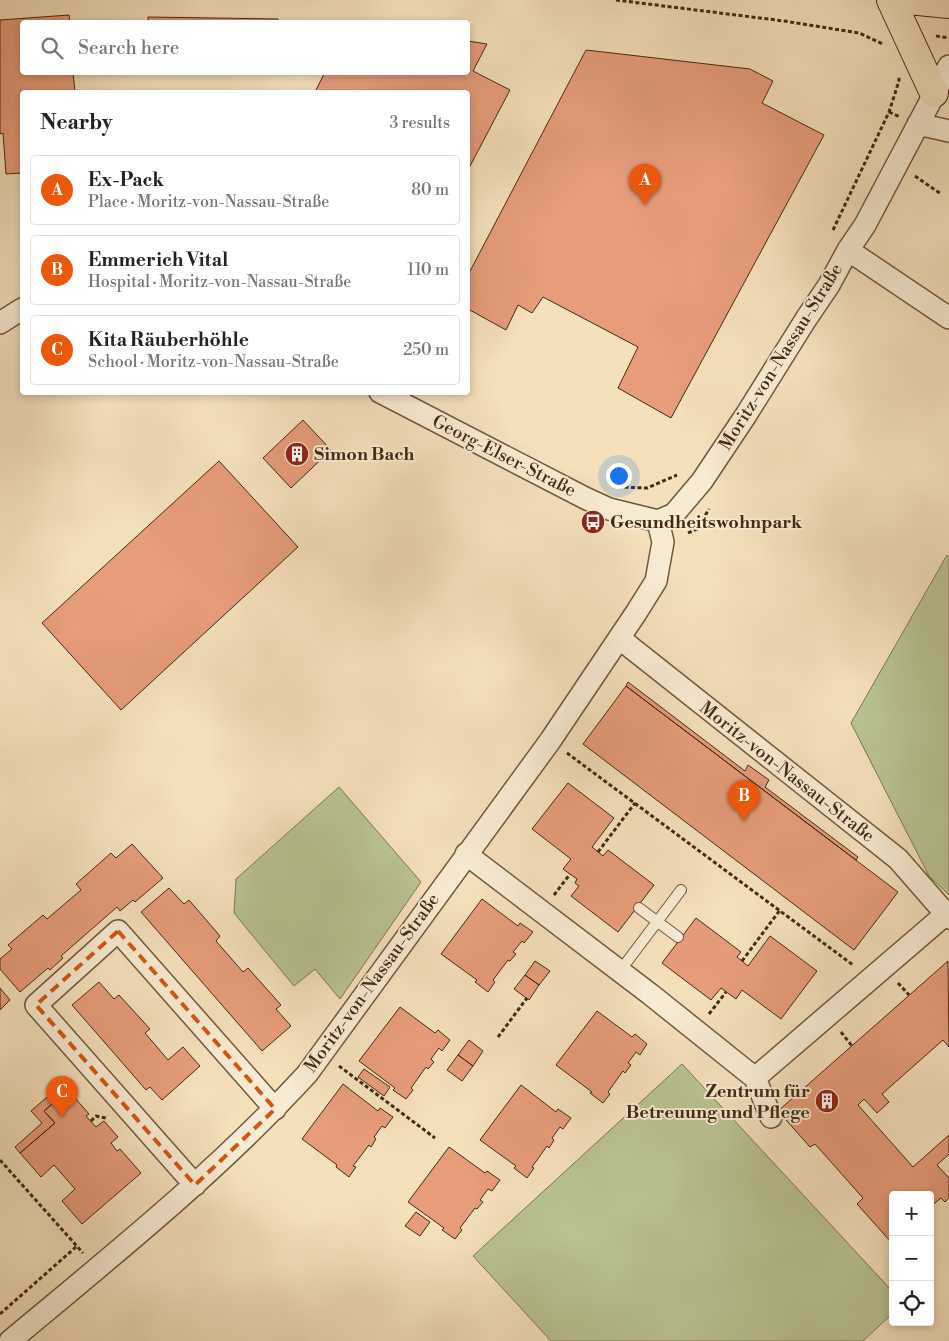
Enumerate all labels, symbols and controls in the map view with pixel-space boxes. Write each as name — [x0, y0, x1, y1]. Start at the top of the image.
search box — [20, 20, 470, 75]
icon: search — [38, 34, 66, 62]
text: Search here — [78, 36, 179, 60]
text: Nearby — [40, 110, 113, 136]
text: 3 results — [389, 113, 450, 133]
pin: A — [629, 164, 661, 205]
text: Ex-Pack — [88, 168, 164, 192]
text: A — [51, 180, 63, 200]
text: 80 m — [411, 180, 449, 200]
text: Place · Moritz-von-Nassau-Straße — [88, 192, 329, 212]
text: Emmerich Vital — [88, 248, 228, 272]
street label: Moritz-von-Nassau-Straße — [714, 259, 848, 455]
text: B — [51, 260, 63, 280]
text: 110 m — [407, 260, 449, 280]
text: Hospital · Moritz-von-Nassau-Straße — [88, 272, 351, 292]
text: Kita Räuberhöhle — [88, 328, 249, 352]
text: C — [51, 340, 63, 360]
text: 250 m — [403, 340, 449, 360]
text: School · Moritz-von-Nassau-Straße — [88, 352, 339, 372]
street label: Georg-Elser-Straße — [428, 410, 580, 502]
building icon: Simon Bach — [284, 441, 310, 467]
place label: Simon Bach — [314, 443, 415, 466]
your location — [606, 463, 632, 489]
bus stop icon: Gesundheitswohnpark — [580, 509, 606, 535]
place label: Gesundheitswohnpark — [610, 511, 803, 534]
street label: Moritz-von-Nassau-Straße — [695, 696, 879, 848]
pin: B — [728, 780, 760, 821]
street label: Moritz-von-Nassau-Straße — [299, 889, 445, 1077]
pin: C — [46, 1076, 78, 1117]
place label: Zentrum für Betreuung und Pflege — [626, 1080, 810, 1124]
building icon: Zentrum für Betreuung und Pflege — [814, 1088, 840, 1114]
map controls — [889, 1191, 934, 1326]
button: + — [889, 1191, 934, 1236]
button: − — [889, 1236, 934, 1281]
button: locate — [889, 1281, 934, 1326]

